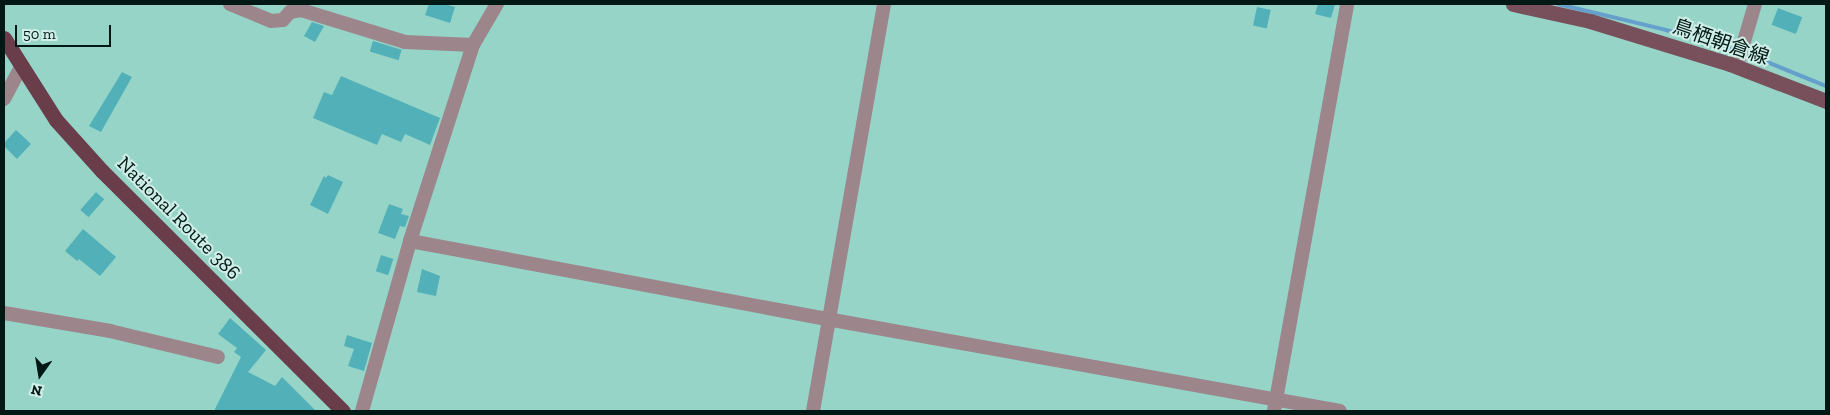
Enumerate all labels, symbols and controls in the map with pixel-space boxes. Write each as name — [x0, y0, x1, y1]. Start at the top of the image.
street label: 鳥栖朝倉線 — [1670, 14, 1772, 70]
scale bar — [18, 15, 114, 47]
text: 50 m — [23, 25, 56, 43]
street label: National Route 386 — [112, 151, 246, 285]
north arrow — [15, 350, 65, 400]
text: N — [29, 381, 44, 400]

